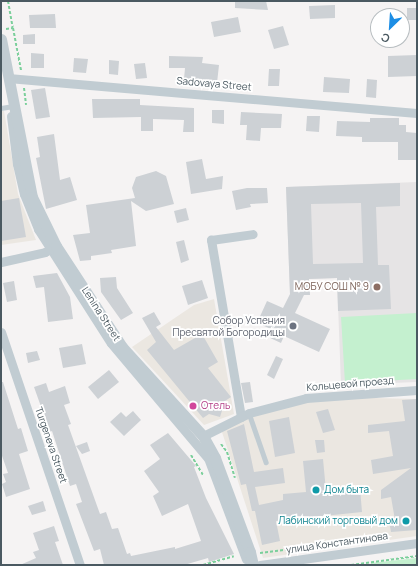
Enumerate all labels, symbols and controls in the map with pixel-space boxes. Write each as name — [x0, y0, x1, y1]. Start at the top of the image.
north arrow — [370, 8, 410, 48]
text: С — [378, 30, 392, 47]
street label: Sadovaya Street — [176, 75, 252, 93]
place label: МОБУ СОШ № 9 — [294, 281, 369, 293]
marker: МОБУ СОШ № 9 — [372, 282, 382, 292]
street label: Lenina Street — [79, 285, 123, 343]
place label: Собор Успения Пресвятой Богородицы — [173, 314, 285, 338]
marker: Собор Успения Пресвятой Богородицы — [288, 321, 298, 331]
street label: Кольцевой проезд — [306, 374, 394, 394]
place label: Отель — [201, 400, 230, 412]
marker: Отель — [188, 401, 198, 411]
street label: Turgeneva Street — [32, 405, 70, 485]
place label: Дом быта — [324, 484, 369, 496]
marker: Дом быта — [311, 485, 321, 495]
place label: Лабинский торговый дом — [278, 515, 398, 527]
marker: Лабинский торговый дом — [401, 516, 411, 526]
street label: улица Константинова — [285, 530, 389, 556]

